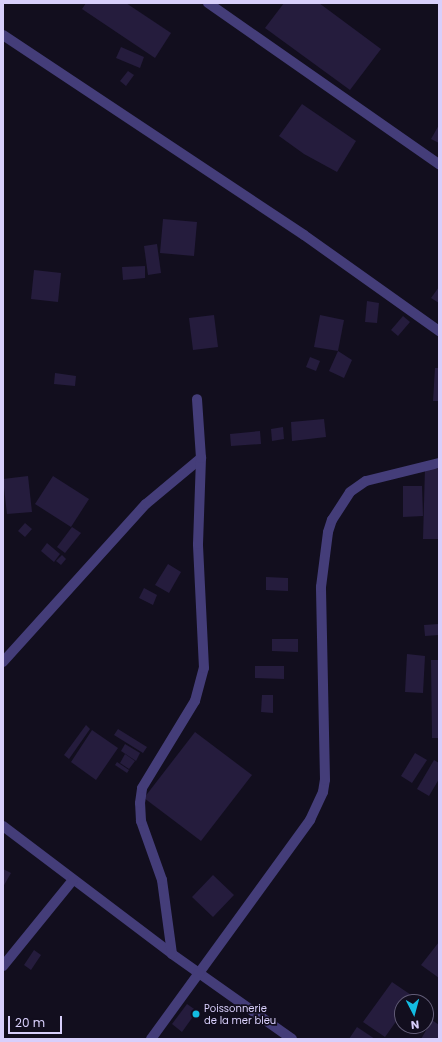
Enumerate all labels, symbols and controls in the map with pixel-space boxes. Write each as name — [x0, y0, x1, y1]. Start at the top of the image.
north arrow — [394, 994, 434, 1034]
place label: Poissonnerie de la mer bleu — [204, 1002, 276, 1026]
scale bar — [10, 1008, 64, 1034]
marker: Poissonnerie de la mer bleu — [191, 1009, 201, 1019]
text: 20 m — [15, 1014, 45, 1031]
text: N — [410, 1017, 420, 1033]

